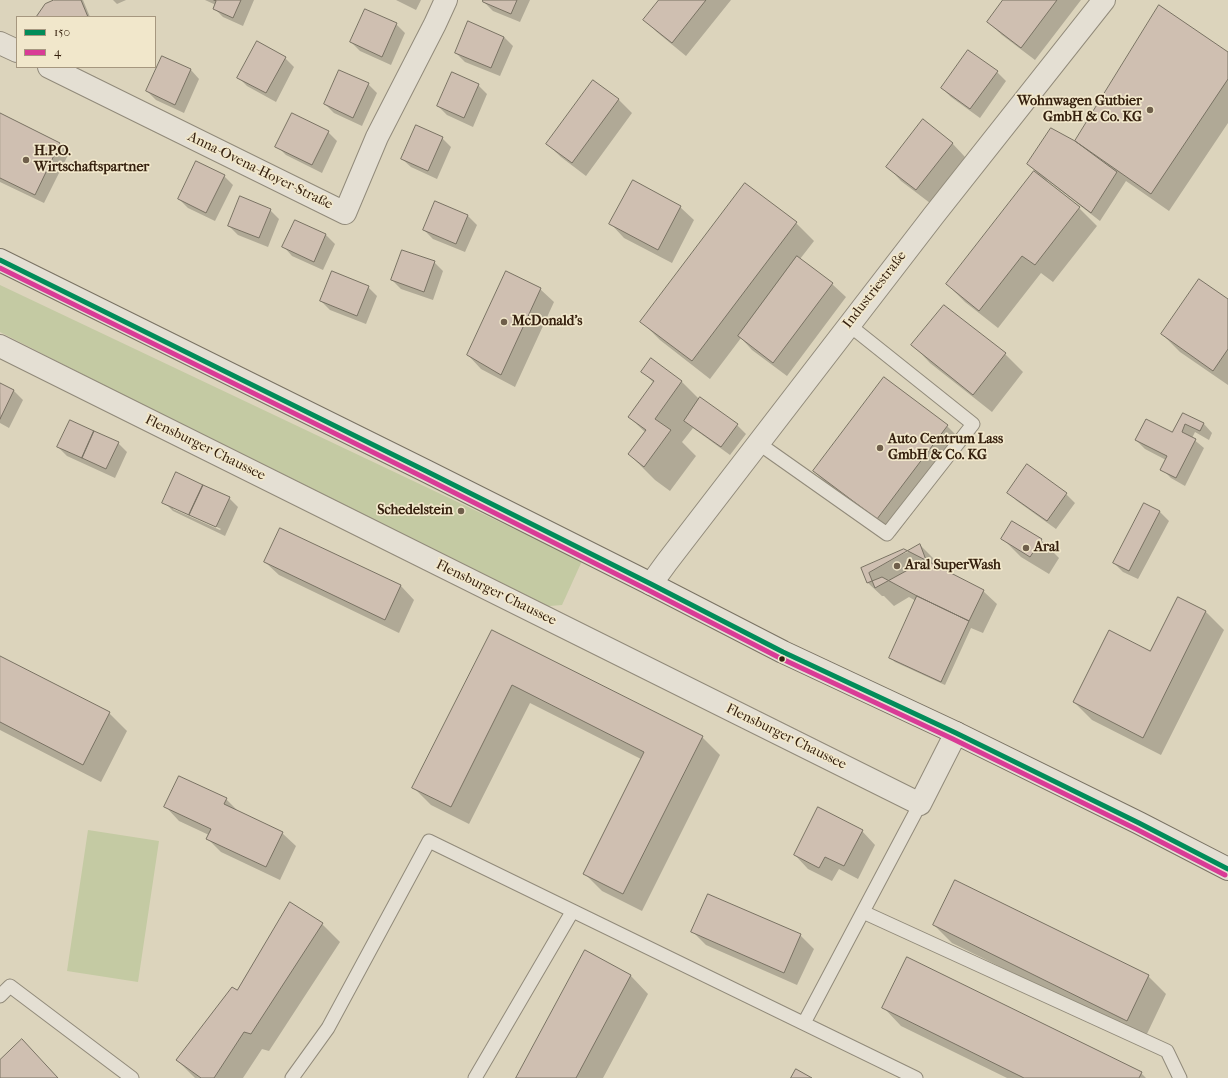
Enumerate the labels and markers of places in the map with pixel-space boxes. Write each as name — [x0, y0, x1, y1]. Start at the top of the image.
place label: Wohnwagen Gutbier GmbH & Co. KG — [1017, 94, 1142, 126]
marker: Wohnwagen Gutbier GmbH & Co. KG — [1145, 105, 1155, 115]
place label: H.P.O. Wirtschaftspartner — [34, 144, 149, 176]
marker: H.P.O. Wirtschaftspartner — [21, 155, 31, 165]
place label: McDonald's — [512, 314, 583, 330]
marker: McDonald's — [499, 317, 509, 327]
place label: Auto Centrum Lass GmbH & Co. KG — [888, 432, 1003, 464]
marker: Auto Centrum Lass GmbH & Co. KG — [875, 443, 885, 453]
place label: Schedelstein — [377, 503, 453, 519]
marker: Schedelstein — [456, 506, 466, 516]
place label: Aral — [1034, 540, 1059, 556]
marker: Aral — [1021, 543, 1031, 553]
place label: Aral SuperWash — [905, 558, 1001, 574]
marker: Aral SuperWash — [892, 561, 902, 571]
unlabelled marker — [777, 654, 787, 664]

